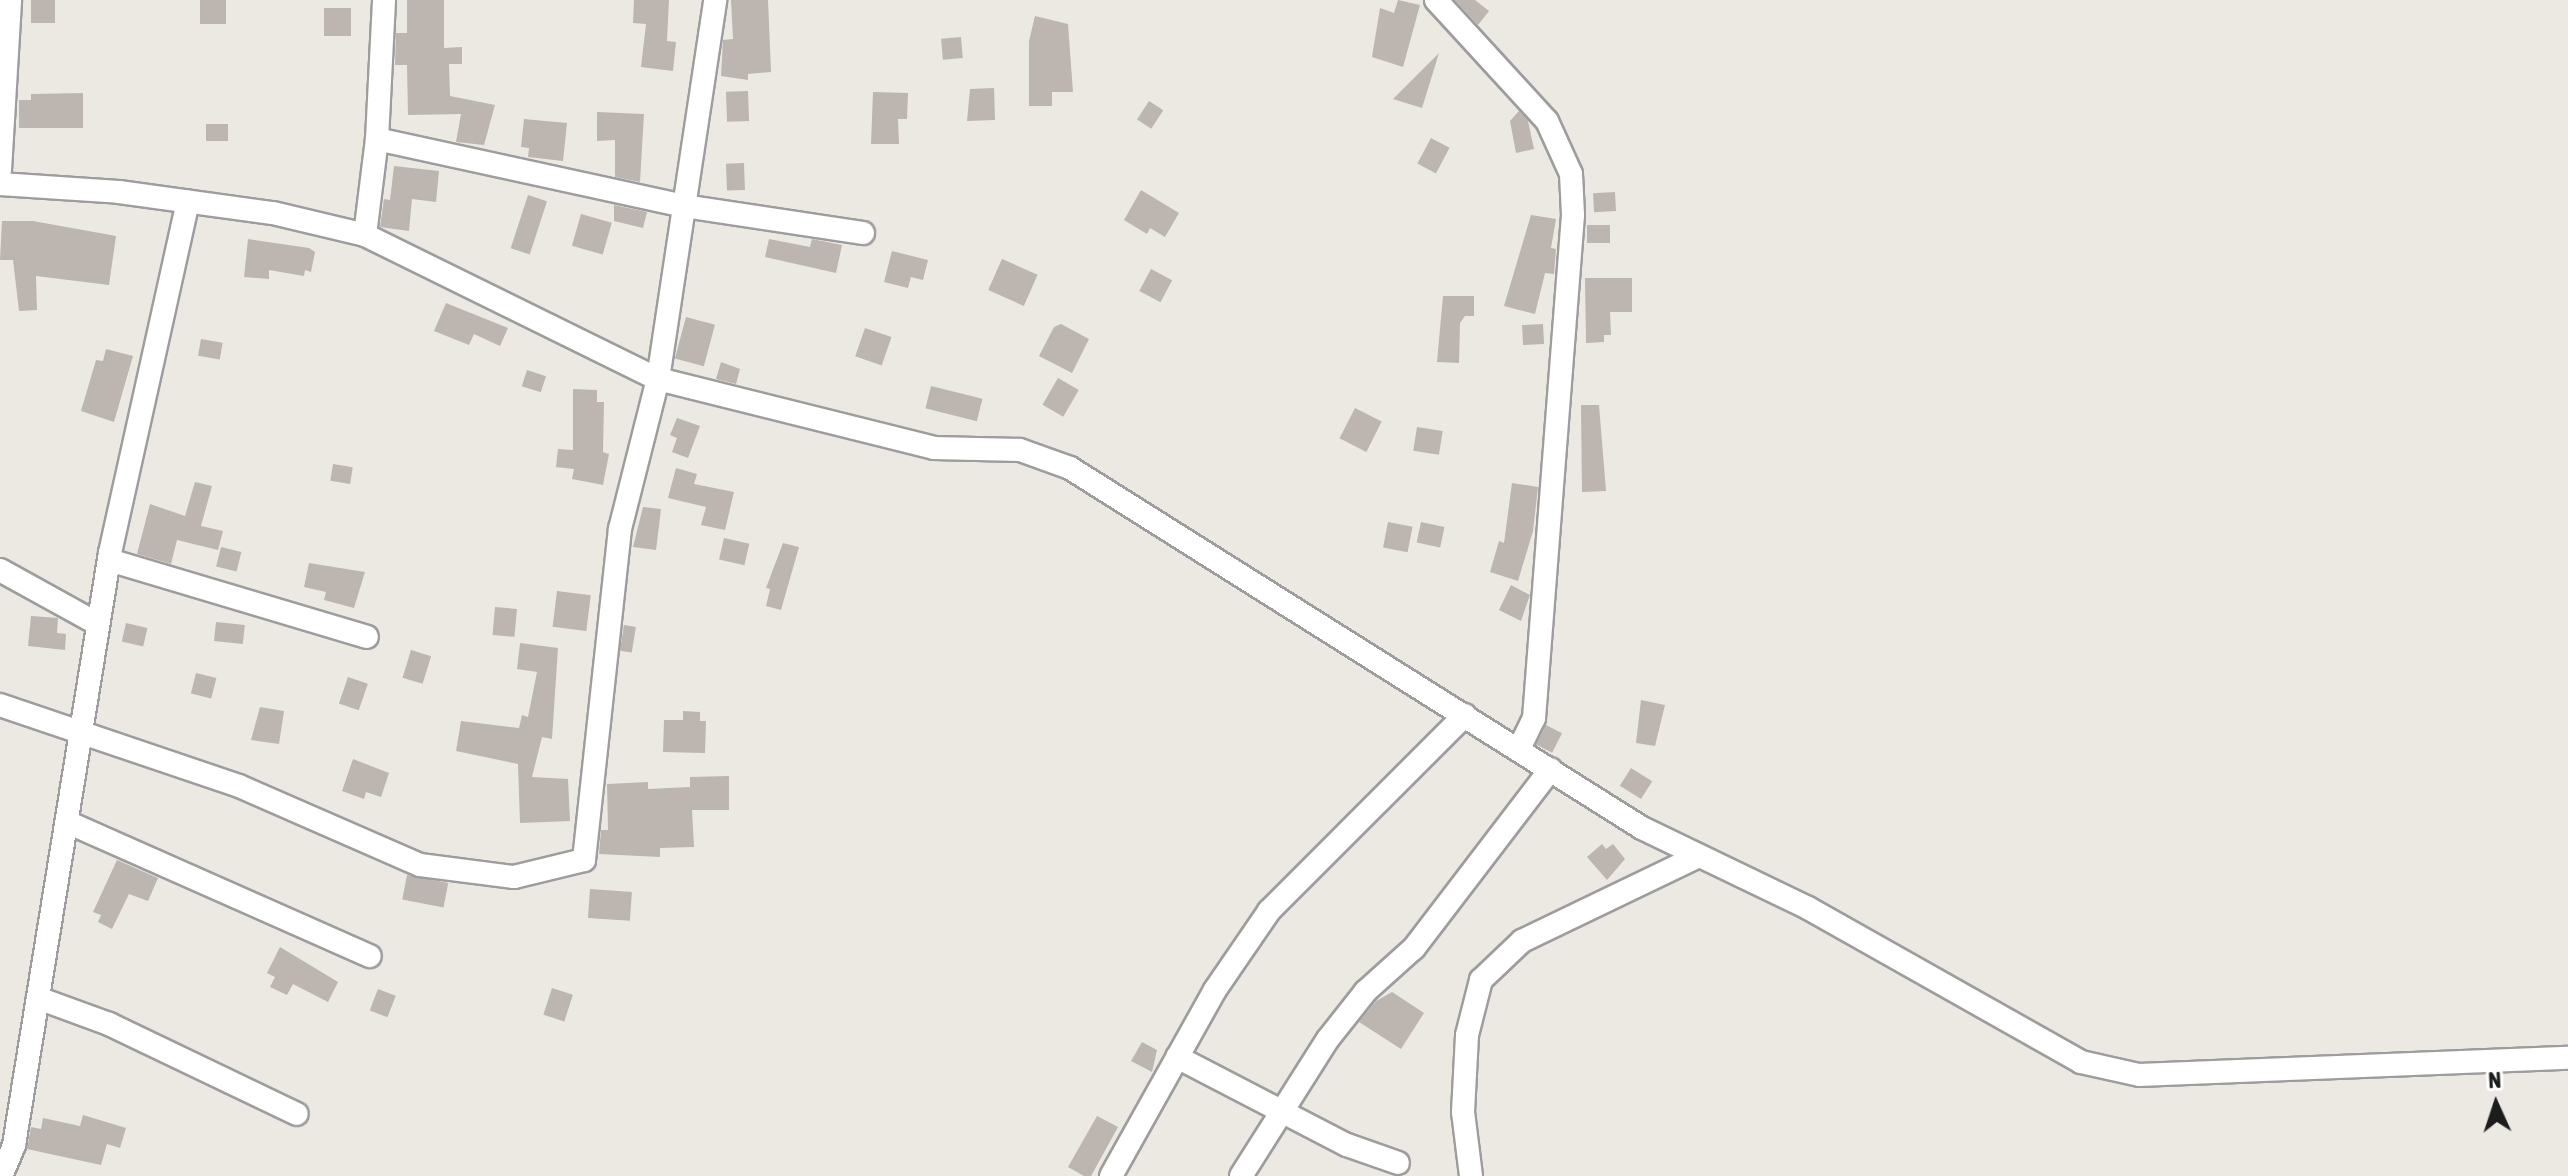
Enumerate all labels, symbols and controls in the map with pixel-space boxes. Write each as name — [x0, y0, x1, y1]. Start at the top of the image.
north arrow — [2456, 1064, 2536, 1144]
text: N — [2488, 1067, 2502, 1093]

